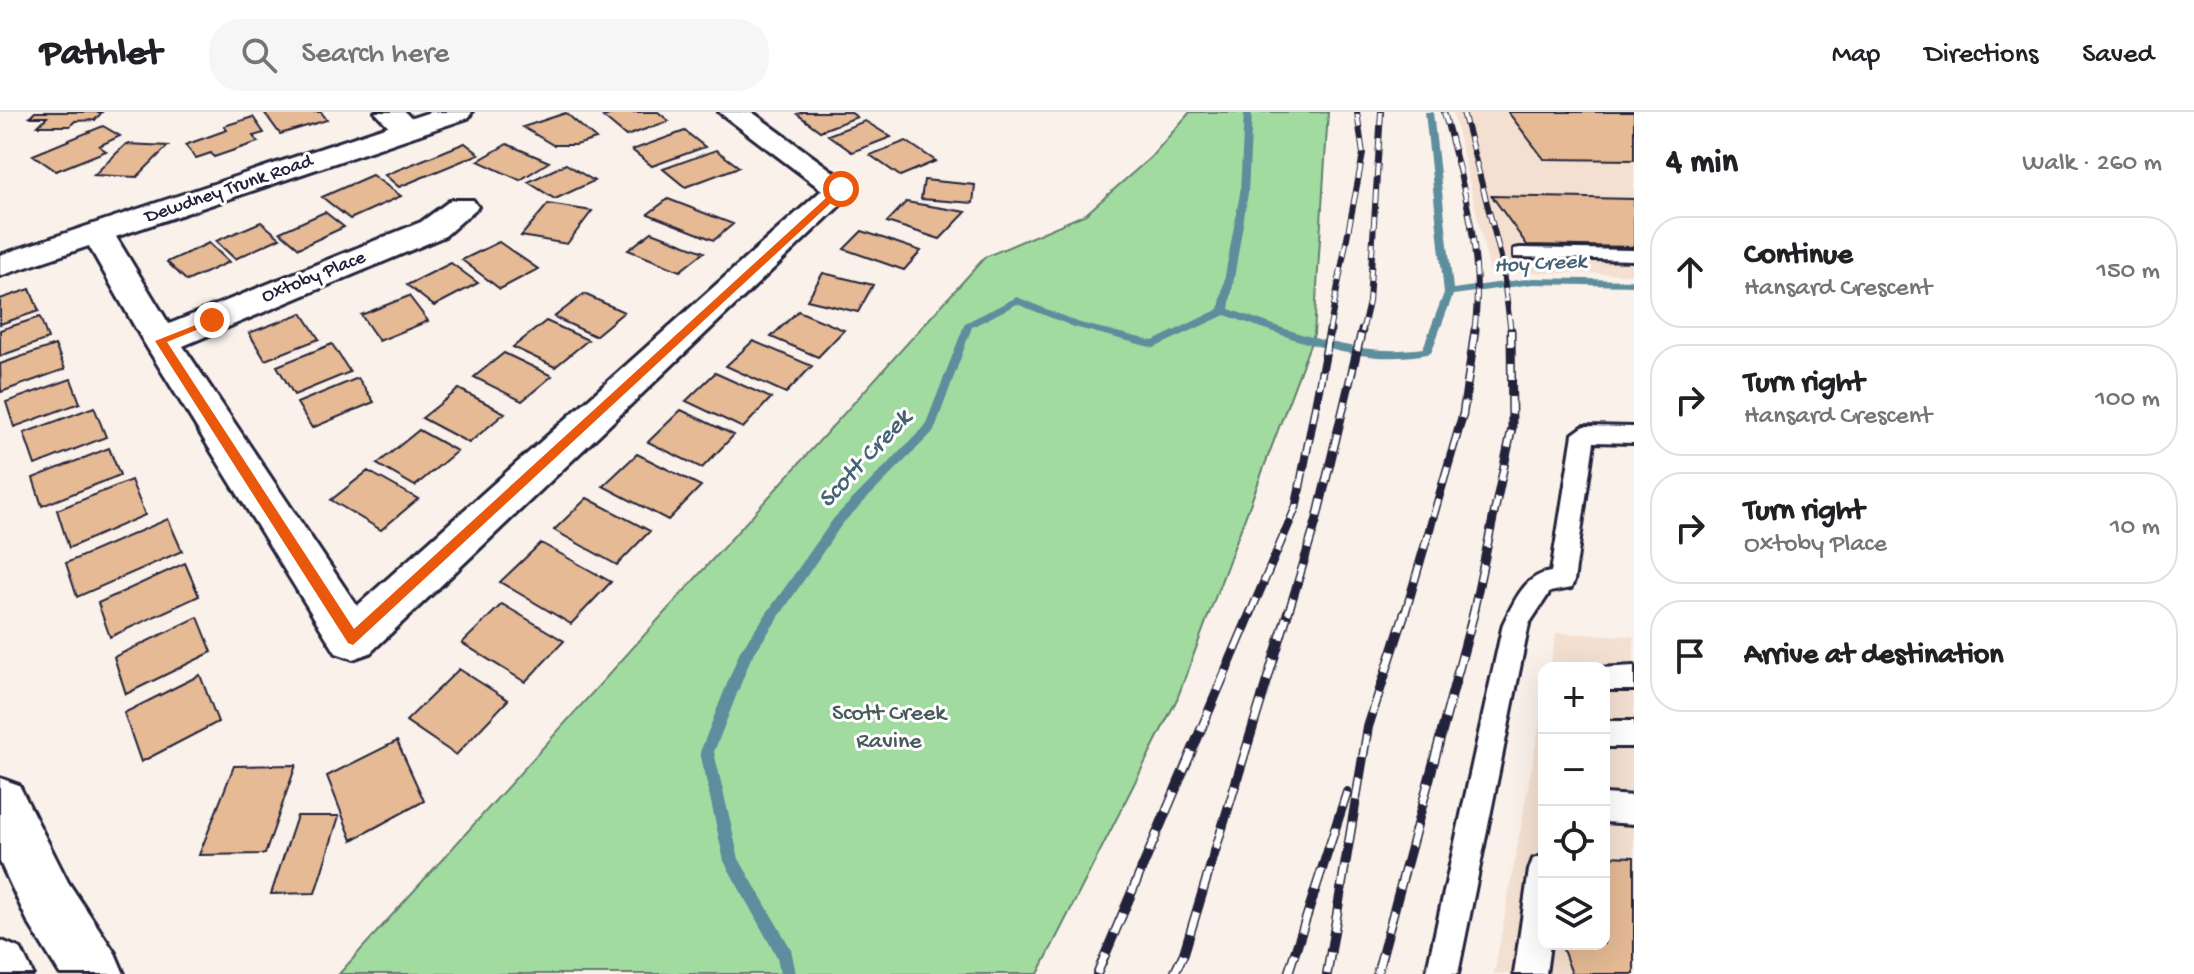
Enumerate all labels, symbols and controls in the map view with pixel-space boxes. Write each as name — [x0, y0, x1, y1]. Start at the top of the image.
search box — [209, 19, 769, 91]
text: Pathlet — [40, 33, 161, 77]
icon: search — [237, 33, 281, 77]
text: Search here — [301, 38, 449, 73]
text: Map — [1832, 39, 1880, 72]
text: Directions — [1924, 39, 2038, 72]
text: Saved — [2082, 39, 2154, 72]
text: 4 min — [1666, 144, 1738, 184]
text: Walk · 260 m — [2022, 149, 2162, 180]
street label: Dewdney Trunk Road — [140, 150, 318, 230]
route start — [823, 171, 859, 207]
text: Continue — [1744, 239, 1853, 274]
street label: Oxtoby Place — [259, 246, 370, 309]
water label: Hoy Creek — [1493, 249, 1589, 280]
icon: ahead — [1668, 250, 1712, 294]
text: 150 m — [2096, 257, 2160, 288]
text: Hansard Crescent — [1744, 274, 1932, 305]
route end — [194, 302, 230, 338]
text: Turn right — [1744, 367, 1864, 402]
icon: right — [1668, 378, 1712, 422]
text: 100 m — [2095, 385, 2160, 416]
text: Hansard Crescent — [1744, 402, 1932, 433]
water label: Scott Creek — [813, 403, 921, 516]
text: Turn right — [1744, 495, 1864, 530]
icon: right — [1668, 506, 1712, 550]
text: 10 m — [2110, 513, 2160, 544]
text: Oxtoby Place — [1744, 530, 1887, 561]
icon: arrive — [1668, 634, 1712, 678]
text: Arrive at destination — [1744, 639, 2004, 674]
map controls — [1538, 662, 1610, 950]
button: + — [1538, 662, 1610, 734]
park label: Scott Creek Ravine — [832, 700, 948, 757]
button: − — [1538, 734, 1610, 806]
button: locate — [1538, 806, 1610, 878]
button: layers — [1538, 878, 1610, 950]

